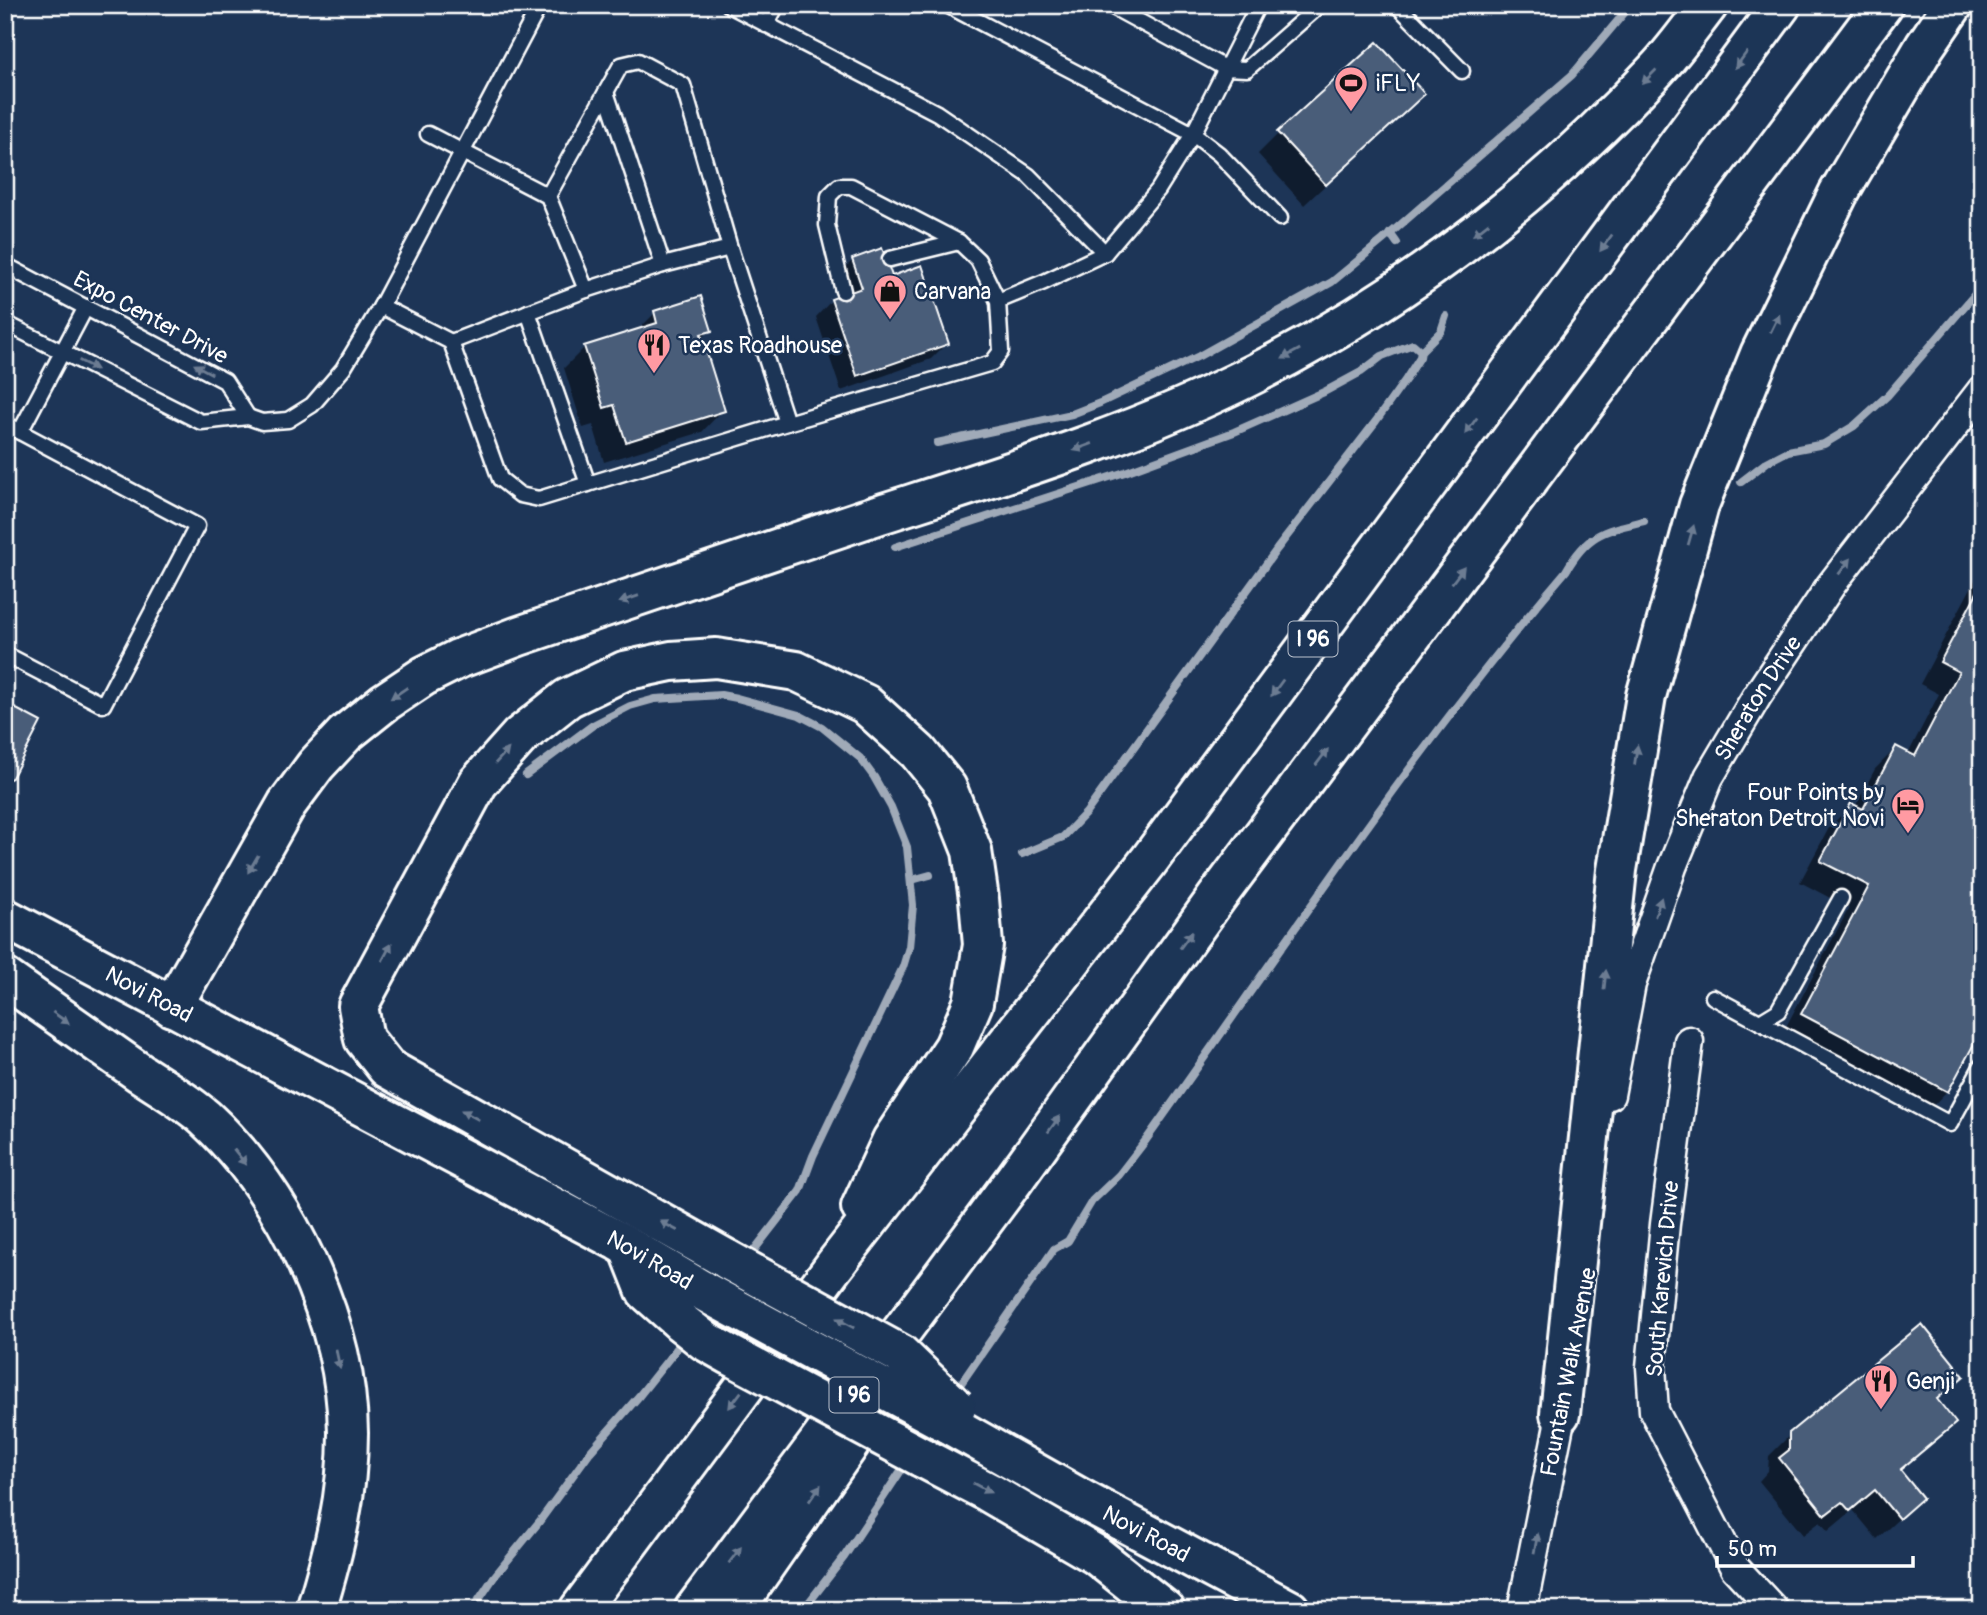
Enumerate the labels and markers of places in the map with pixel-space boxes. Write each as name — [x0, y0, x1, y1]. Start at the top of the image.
sports icon: iFLY — [1332, 64, 1370, 113]
place label: iFLY — [1376, 69, 1420, 98]
shop icon: Carvana — [871, 272, 909, 321]
place label: Carvana — [914, 277, 991, 306]
restaurant icon: Texas Roadhouse — [635, 326, 673, 375]
place label: Texas Roadhouse — [678, 331, 843, 360]
place label: Four Points by Sheraton Detroit Novi — [1675, 778, 1884, 833]
hotel icon: Four Points by Sheraton Detroit Novi — [1889, 786, 1927, 835]
restaurant icon: Genji — [1862, 1362, 1900, 1411]
place label: Genji — [1906, 1367, 1955, 1396]

